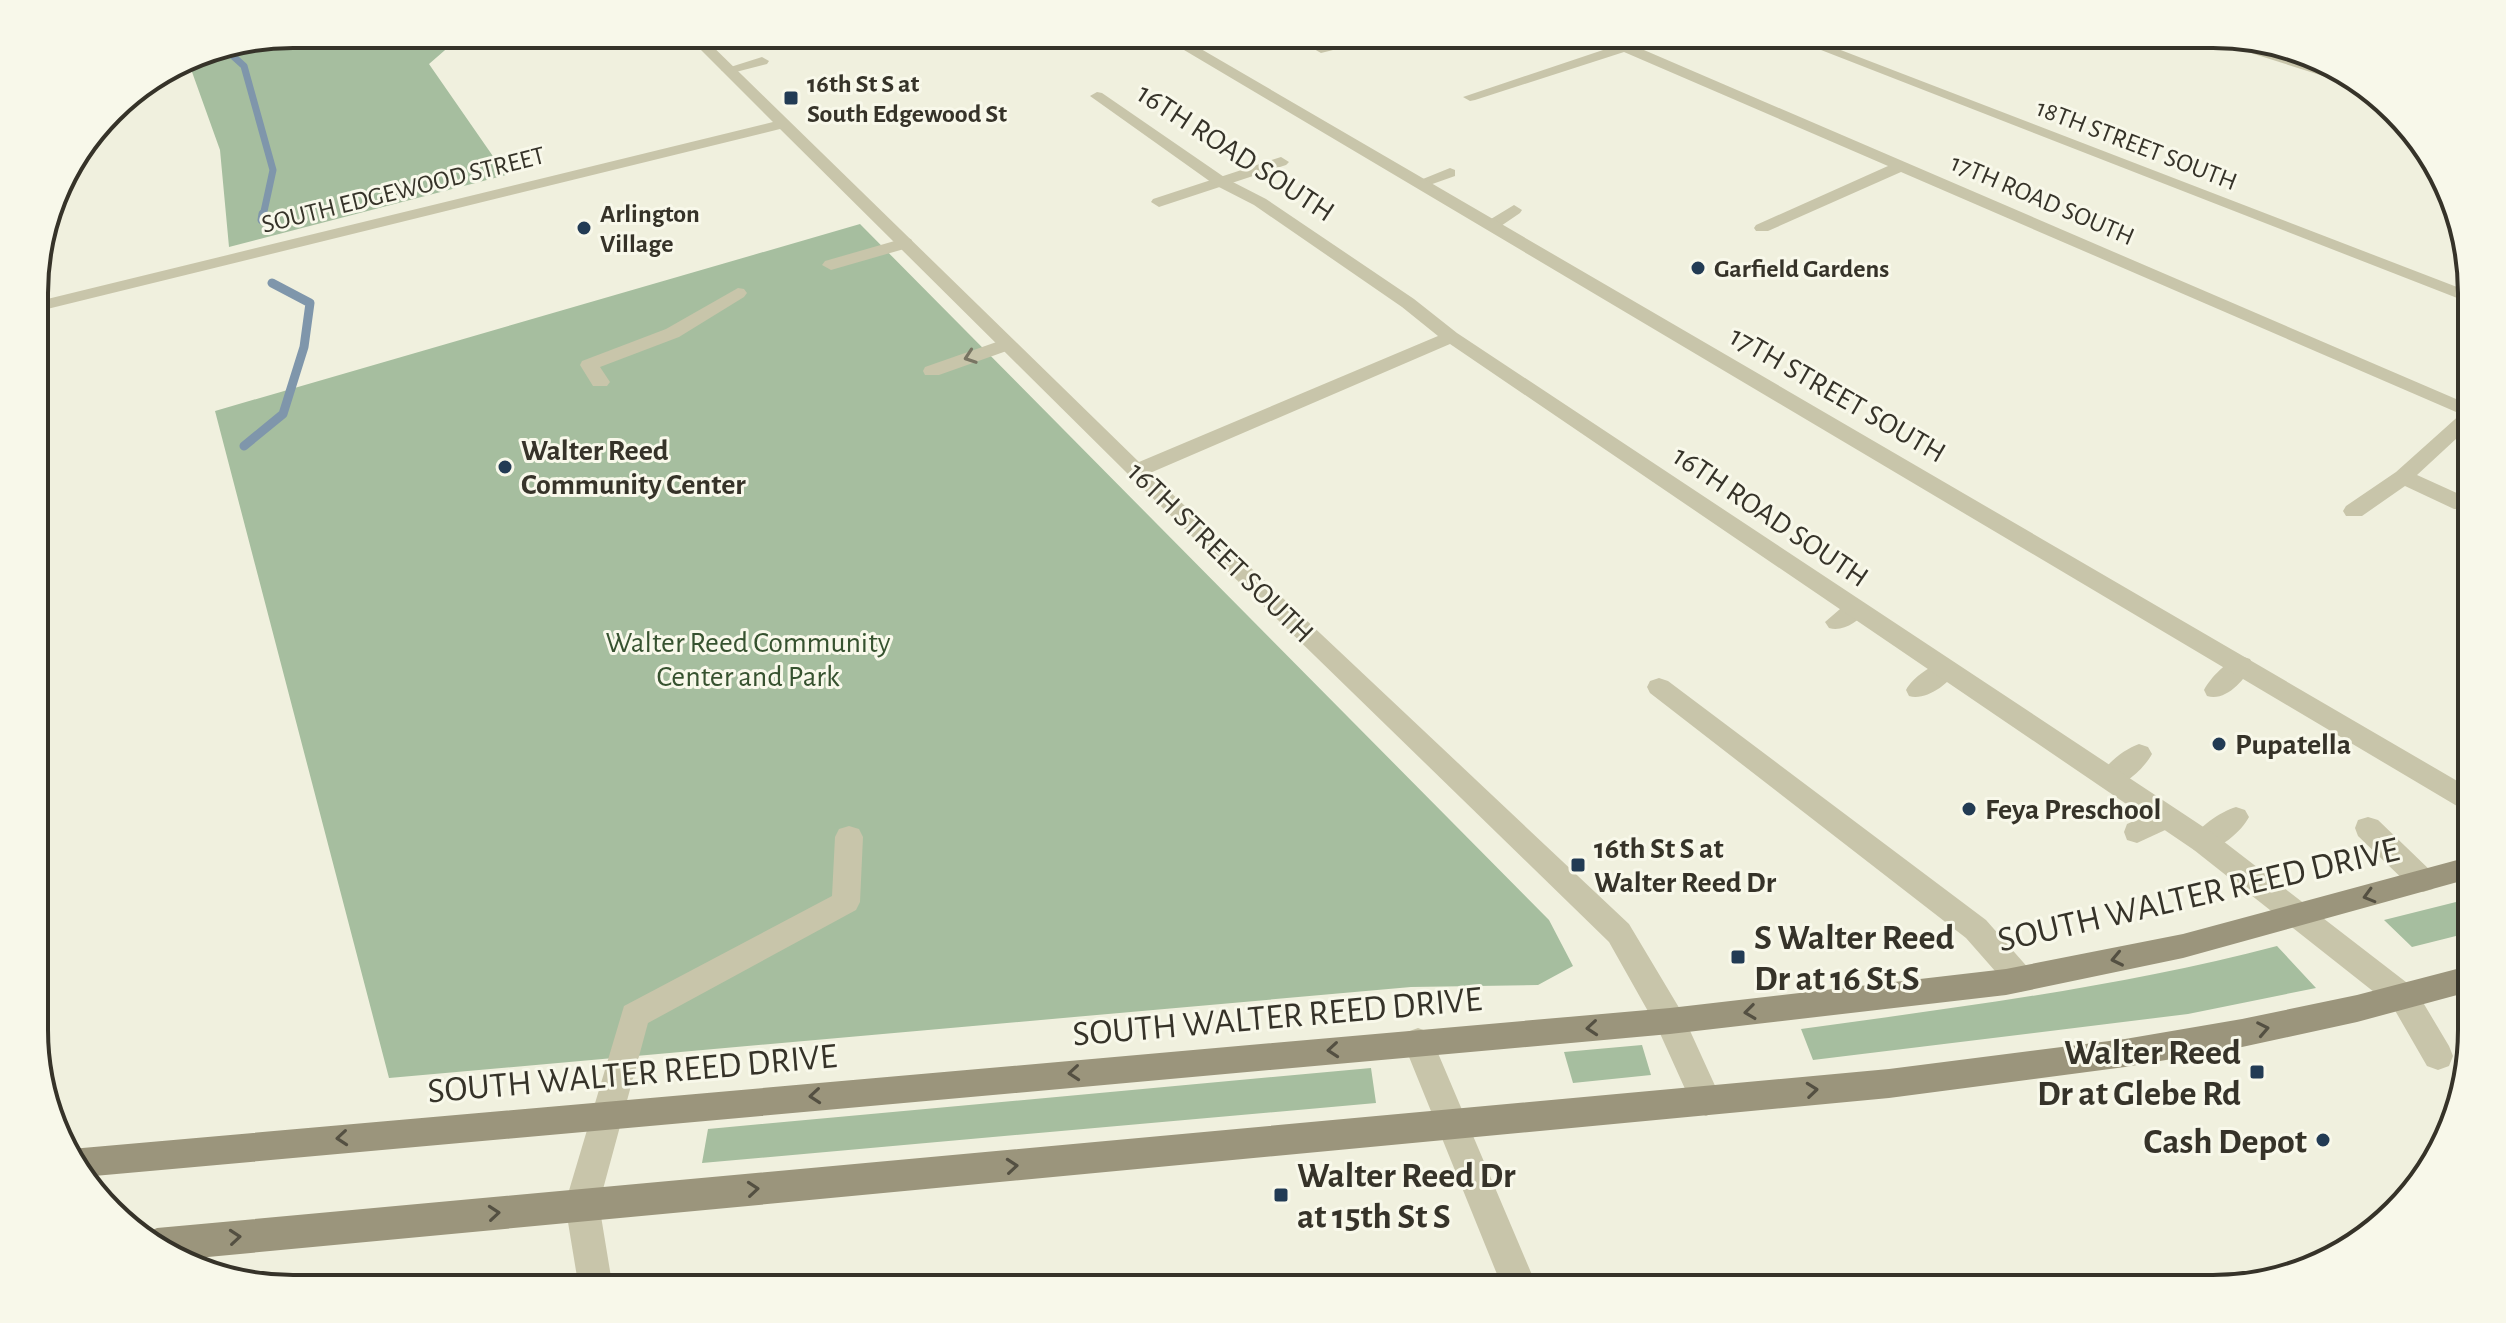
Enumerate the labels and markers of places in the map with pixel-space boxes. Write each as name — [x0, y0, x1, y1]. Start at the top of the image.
place label: 16th St S at South Edgewood St — [807, 71, 1007, 127]
marker: 16th St S at South Edgewood St — [782, 89, 800, 107]
place label: Arlington Village — [600, 201, 700, 257]
marker: Arlington Village — [575, 219, 593, 237]
place label: Garfield Gardens — [1714, 256, 1889, 282]
marker: Garfield Gardens — [1689, 259, 1707, 277]
place label: Walter Reed Community Center — [521, 436, 746, 500]
marker: Walter Reed Community Center — [496, 458, 514, 476]
place label: Pupatella — [2235, 730, 2351, 760]
marker: Pupatella — [2210, 735, 2228, 753]
place label: Feya Preschool — [1985, 795, 2162, 825]
marker: Feya Preschool — [1960, 800, 1978, 818]
place label: 16th St S at Walter Reed Dr — [1594, 834, 1777, 898]
marker: 16th St S at Walter Reed Dr — [1569, 856, 1587, 874]
place label: S Walter Reed Dr at 16 St S — [1754, 920, 1955, 997]
marker: S Walter Reed Dr at 16 St S — [1729, 948, 1747, 966]
place label: Walter Reed Dr at Glebe Rd — [2037, 1035, 2241, 1112]
marker: Walter Reed Dr at Glebe Rd — [2248, 1063, 2266, 1081]
place label: Cash Depot — [2144, 1124, 2307, 1160]
marker: Cash Depot — [2314, 1131, 2332, 1149]
place label: Walter Reed Dr at 15th St S — [1297, 1158, 1516, 1235]
marker: Walter Reed Dr at 15th St S — [1272, 1186, 1290, 1204]

